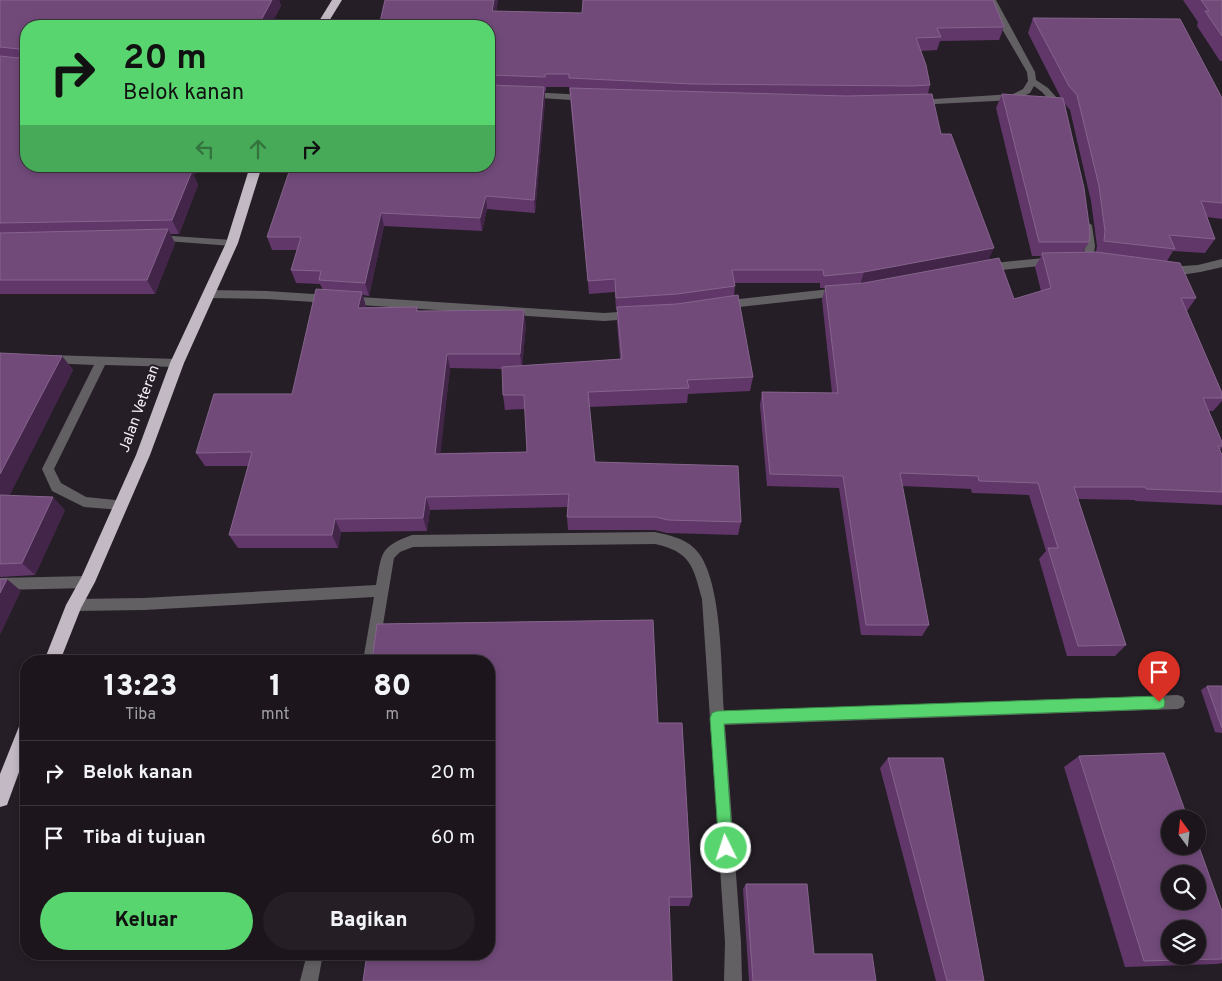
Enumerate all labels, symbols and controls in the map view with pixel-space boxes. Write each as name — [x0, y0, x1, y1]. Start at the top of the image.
text: 20 m — [123, 37, 207, 81]
icon: right — [40, 40, 105, 105]
text: Belok kanan — [123, 80, 244, 107]
icon: left — [191, 135, 219, 163]
icon: ahead — [244, 135, 272, 163]
icon: right — [297, 135, 325, 163]
street label: Jalan Veteran — [115, 363, 165, 455]
pin — [1138, 651, 1180, 702]
icon: arrive — [1145, 658, 1173, 686]
text: 13:23 — [103, 669, 178, 706]
text: 1 — [269, 669, 281, 706]
text: 80 — [373, 669, 411, 706]
text: Tiba — [125, 705, 156, 725]
text: mnt — [261, 705, 290, 725]
text: m — [385, 705, 399, 725]
icon: right — [40, 759, 68, 787]
text: Belok kanan — [83, 761, 193, 785]
text: 20 m — [431, 761, 475, 785]
north arrow — [1161, 810, 1206, 855]
map controls — [1161, 810, 1206, 965]
position arrow — [699, 821, 751, 873]
icon: arrive — [40, 824, 68, 852]
text: Tiba di tujuan — [83, 826, 206, 850]
text: 60 m — [431, 826, 475, 850]
button: search — [1161, 865, 1206, 910]
button: Keluar — [40, 892, 253, 950]
button: Bagikan — [263, 892, 475, 950]
button: layers — [1161, 920, 1206, 965]

